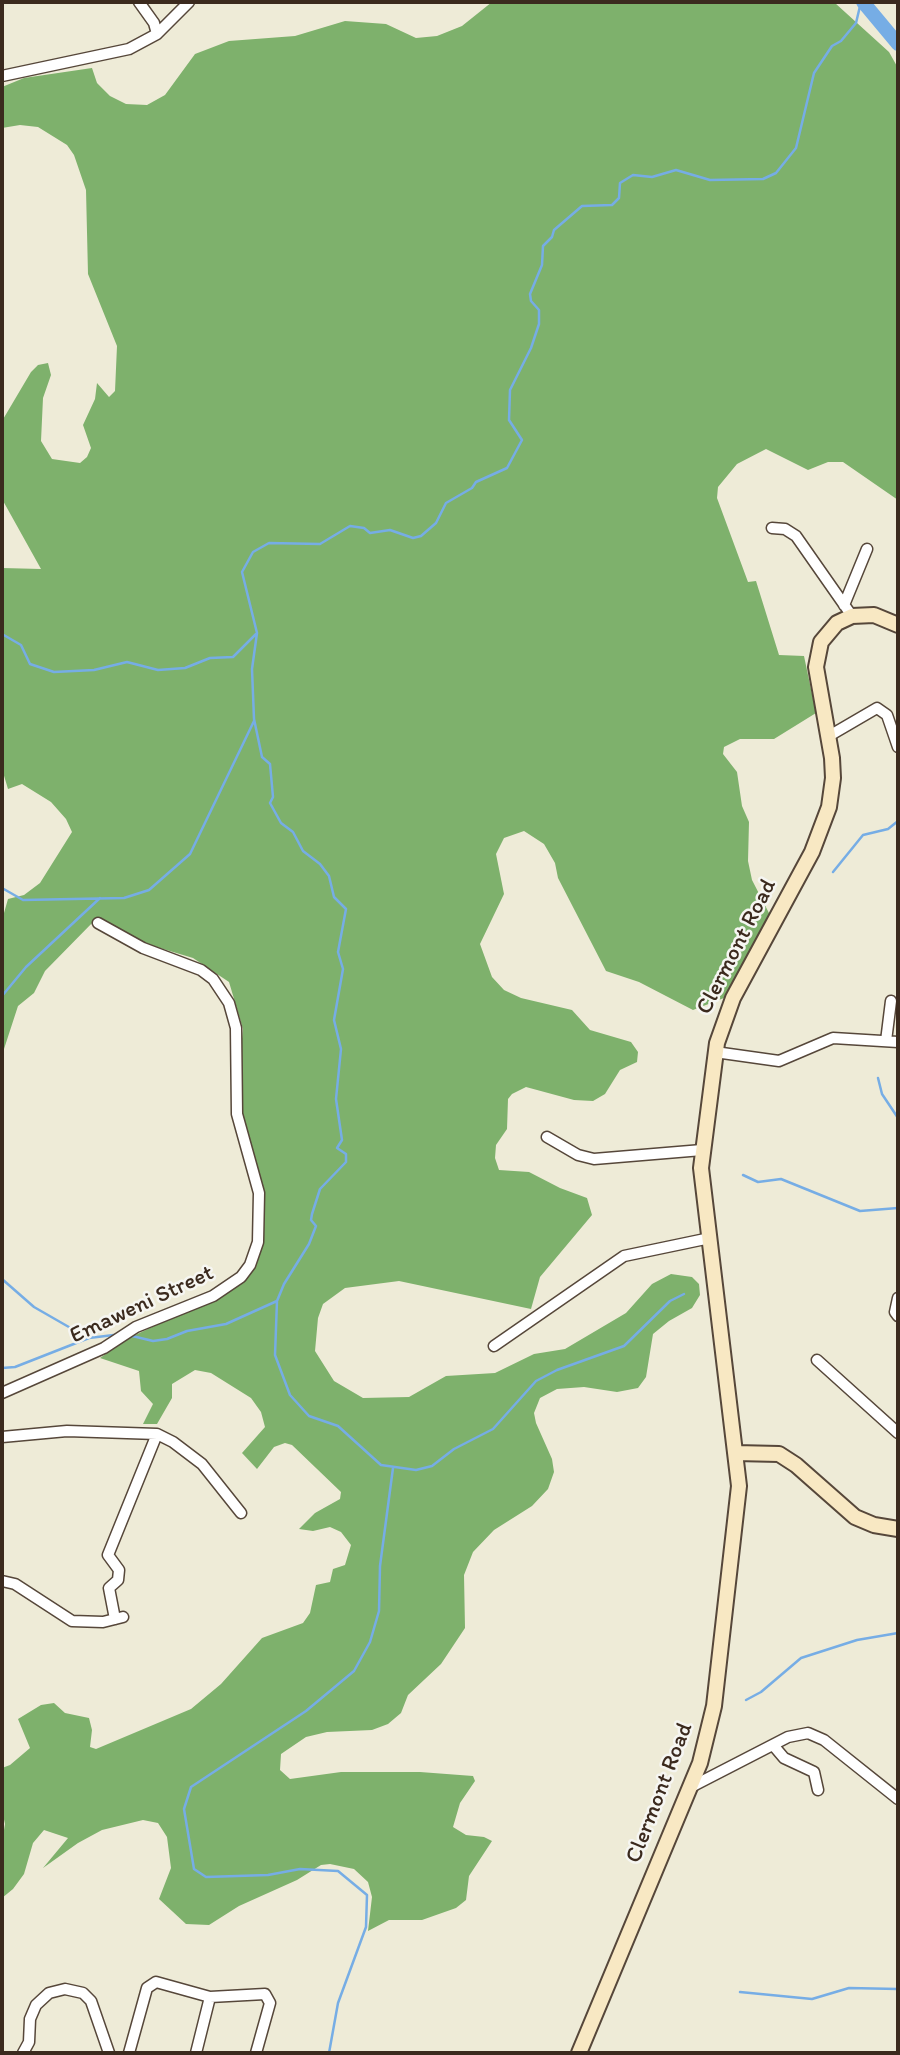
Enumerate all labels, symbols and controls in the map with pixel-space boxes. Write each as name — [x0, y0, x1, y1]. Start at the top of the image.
street label: Clermont Road — [691, 875, 783, 1019]
street label: Emaweni Street — [66, 1260, 218, 1350]
street label: Clermont Road — [621, 1719, 699, 1867]

